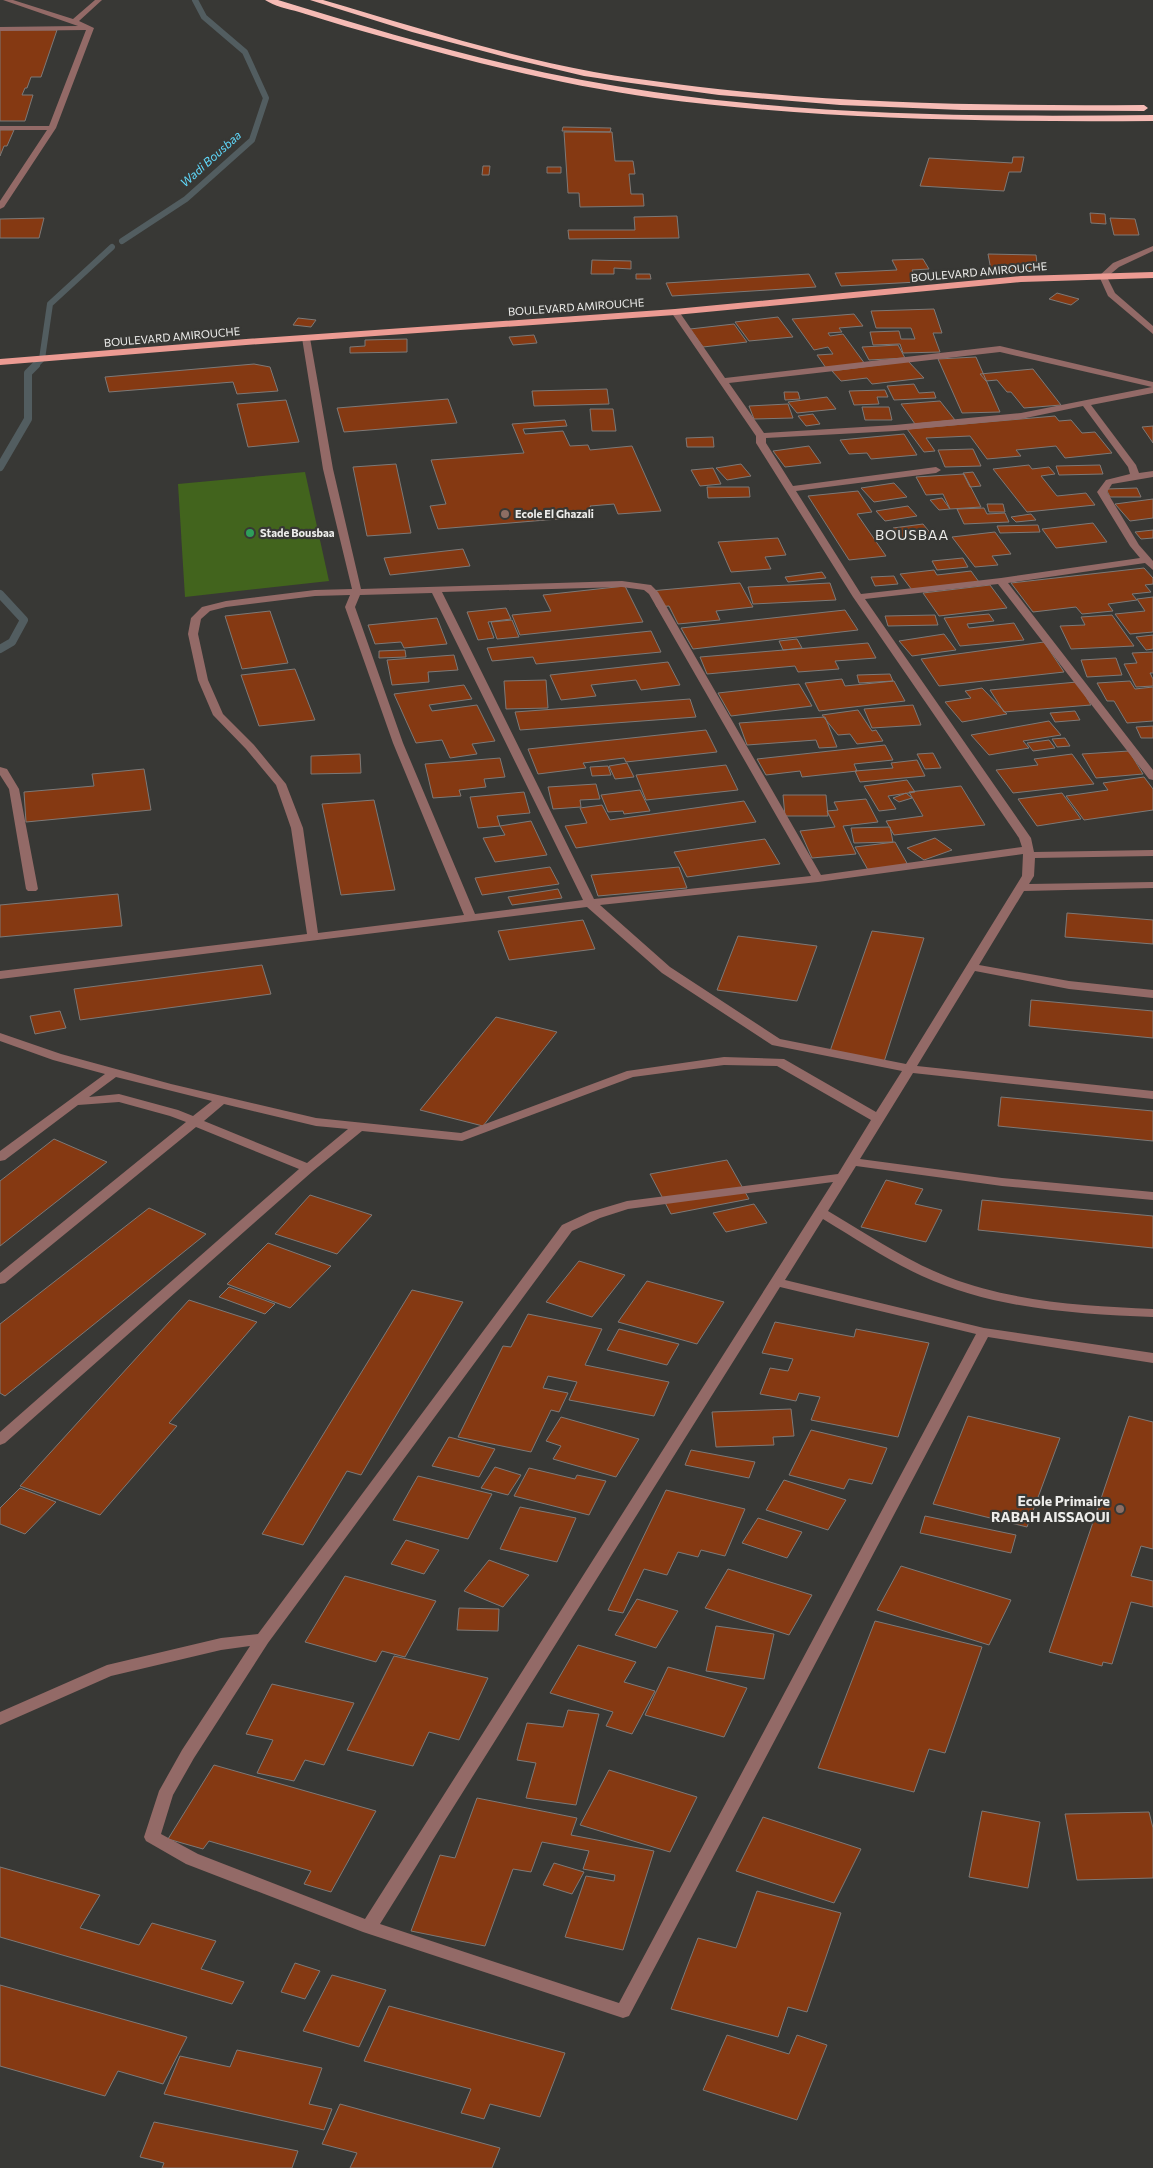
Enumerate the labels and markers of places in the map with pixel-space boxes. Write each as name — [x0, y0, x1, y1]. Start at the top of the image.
place label: Ecole El Ghazali — [515, 507, 594, 520]
marker: Ecole El Ghazali — [499, 508, 511, 520]
place label: Stade Bousbaa — [260, 526, 335, 539]
marker: Stade Bousbaa — [244, 527, 256, 539]
place label: Ecole Primaire RABAH AISSAOUI — [991, 1492, 1110, 1525]
marker: Ecole Primaire RABAH AISSAOUI — [1114, 1503, 1126, 1515]

